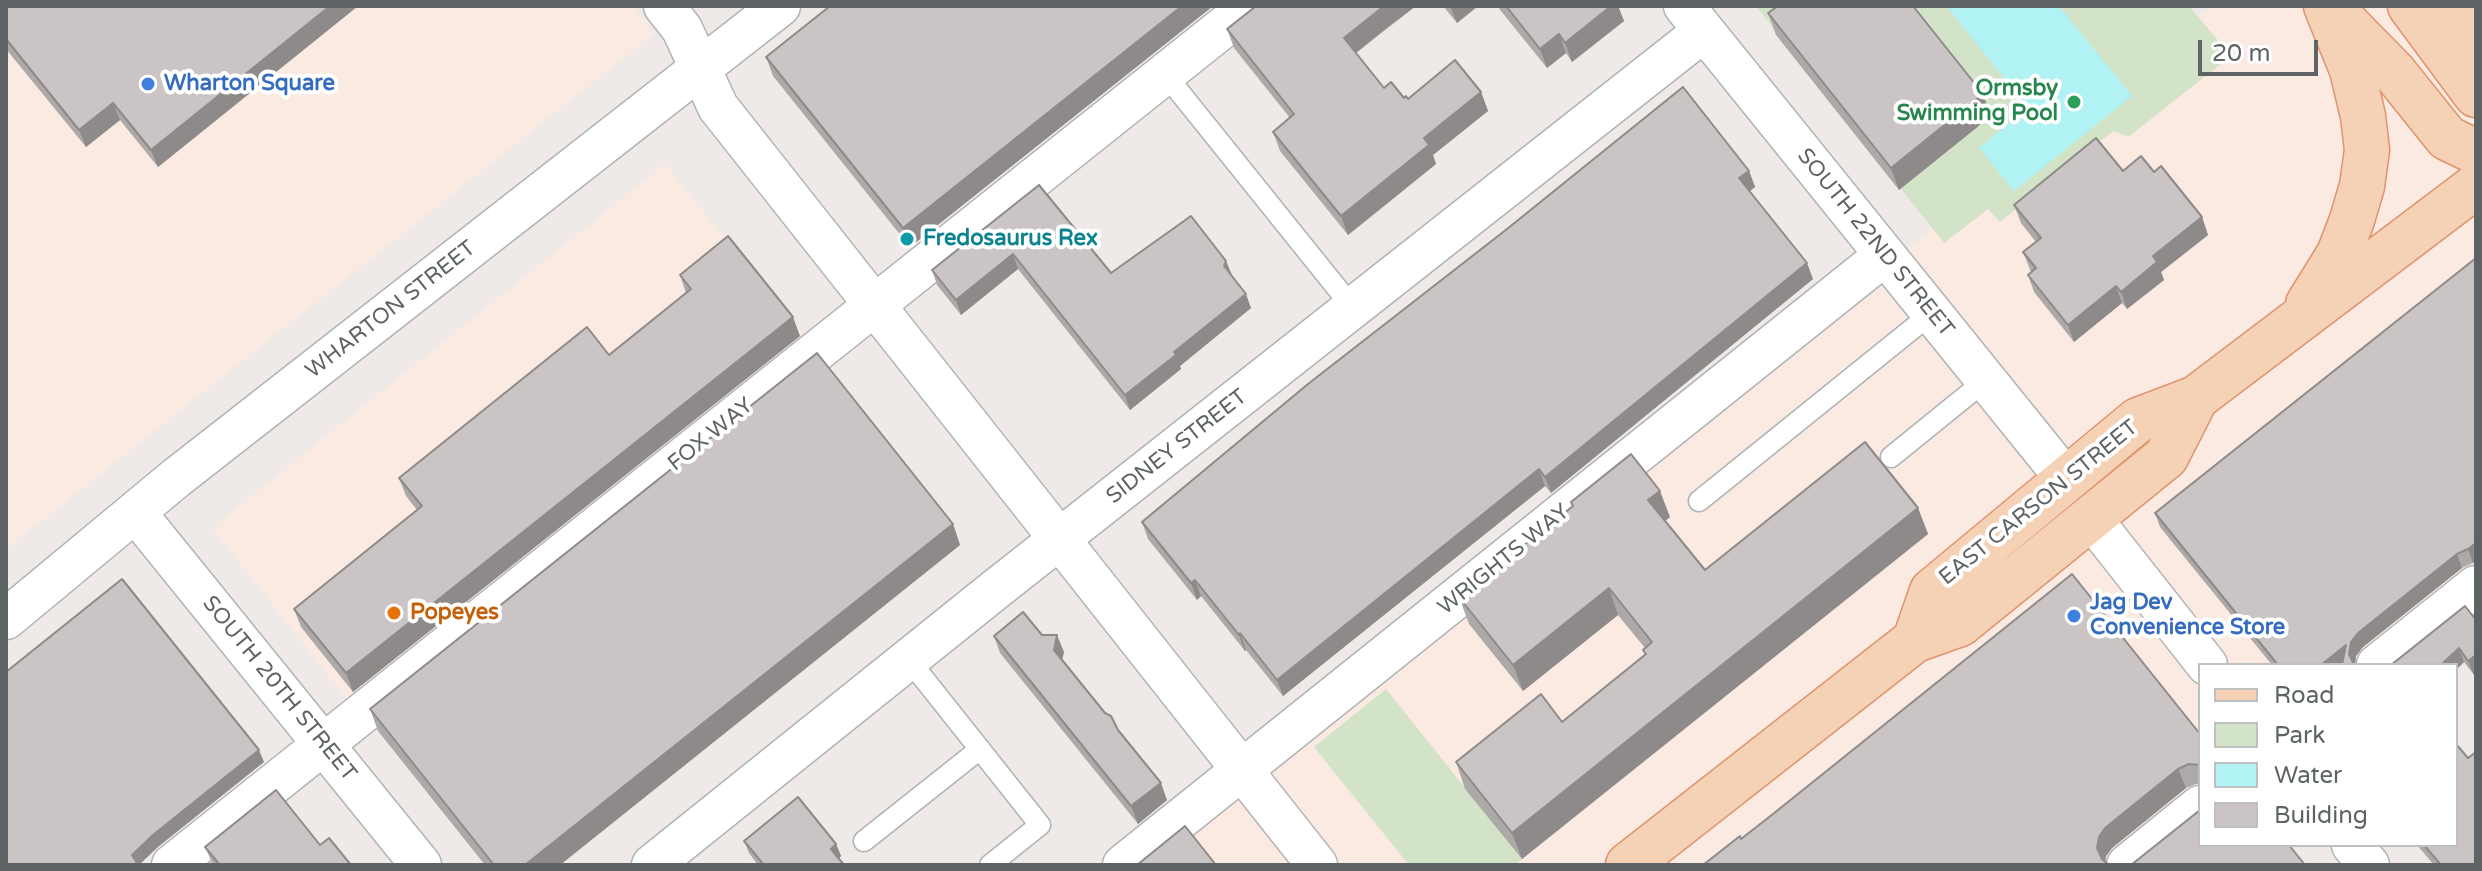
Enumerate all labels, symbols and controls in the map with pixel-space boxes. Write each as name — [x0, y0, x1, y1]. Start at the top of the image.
scale bar — [2202, 24, 2322, 74]
text: 20 m — [2212, 39, 2270, 68]
place label: Wharton Square — [164, 71, 335, 97]
marker: Wharton Square — [139, 75, 157, 93]
place label: Ormsby Swimming Pool — [1897, 76, 2058, 128]
marker: Ormsby Swimming Pool — [2065, 93, 2083, 111]
street label: SOUTH 22ND STREET — [1791, 144, 1959, 342]
place label: Fredosaurus Rex — [923, 226, 1098, 252]
marker: Fredosaurus Rex — [898, 230, 916, 248]
street label: WHARTON STREET — [301, 235, 481, 385]
street label: SIDNEY STREET — [1101, 384, 1253, 510]
street label: FOX WAY — [663, 393, 759, 477]
street label: EAST CARSON STREET — [1934, 415, 2144, 591]
street label: WRIGHTS WAY — [1433, 499, 1575, 621]
place label: Jag Dev Convenience Store — [2090, 590, 2285, 642]
street label: SOUTH 20TH STREET — [196, 591, 362, 787]
place label: Popeyes — [410, 600, 499, 626]
marker: Popeyes — [385, 604, 403, 622]
marker: Jag Dev Convenience Store — [2065, 607, 2083, 625]
legend — [2198, 663, 2458, 847]
text: Road — [2274, 681, 2334, 710]
text: Park — [2274, 721, 2325, 750]
text: Water — [2274, 761, 2342, 790]
text: Building — [2274, 801, 2368, 830]

